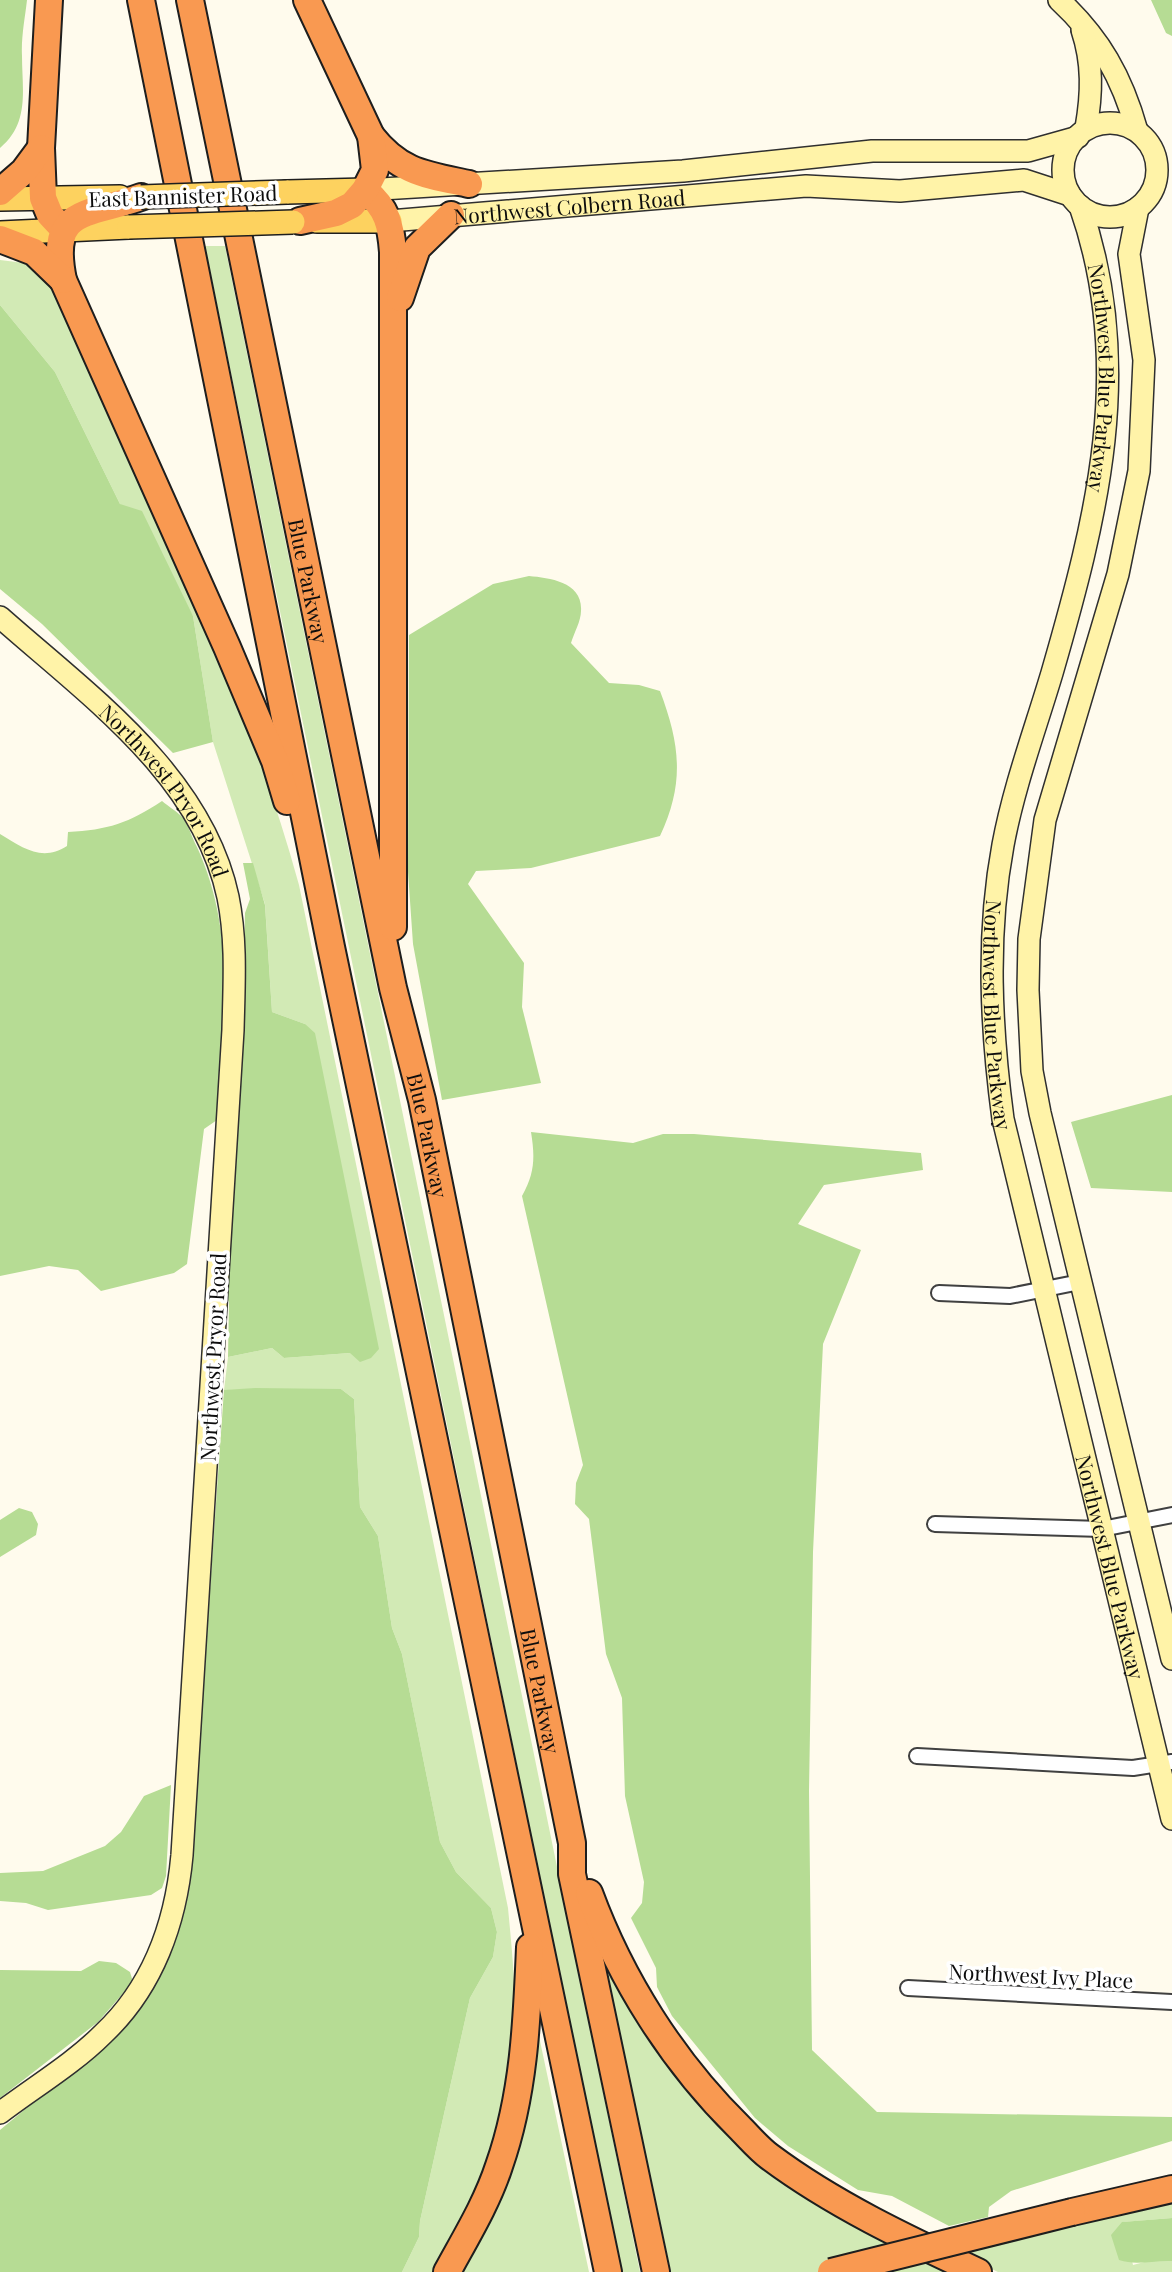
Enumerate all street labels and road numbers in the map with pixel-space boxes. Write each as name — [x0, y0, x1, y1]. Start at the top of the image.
street label: East Bannister Road — [88, 178, 278, 212]
street label: Northwest Colbern Road — [452, 182, 686, 230]
street label: Northwest Blue Parkway — [1083, 261, 1122, 495]
street label: Blue Parkway — [283, 516, 336, 646]
street label: Northwest Pryor Road — [94, 697, 236, 881]
street label: Northwest Blue Parkway — [978, 899, 1019, 1133]
street label: Blue Parkway — [401, 1070, 455, 1200]
street label: Northwest Pryor Road — [193, 1252, 231, 1462]
street label: Northwest Blue Parkway — [1070, 1452, 1152, 1682]
street label: Blue Parkway — [515, 1626, 568, 1756]
street label: Northwest Ivy Place — [948, 1956, 1134, 1994]

